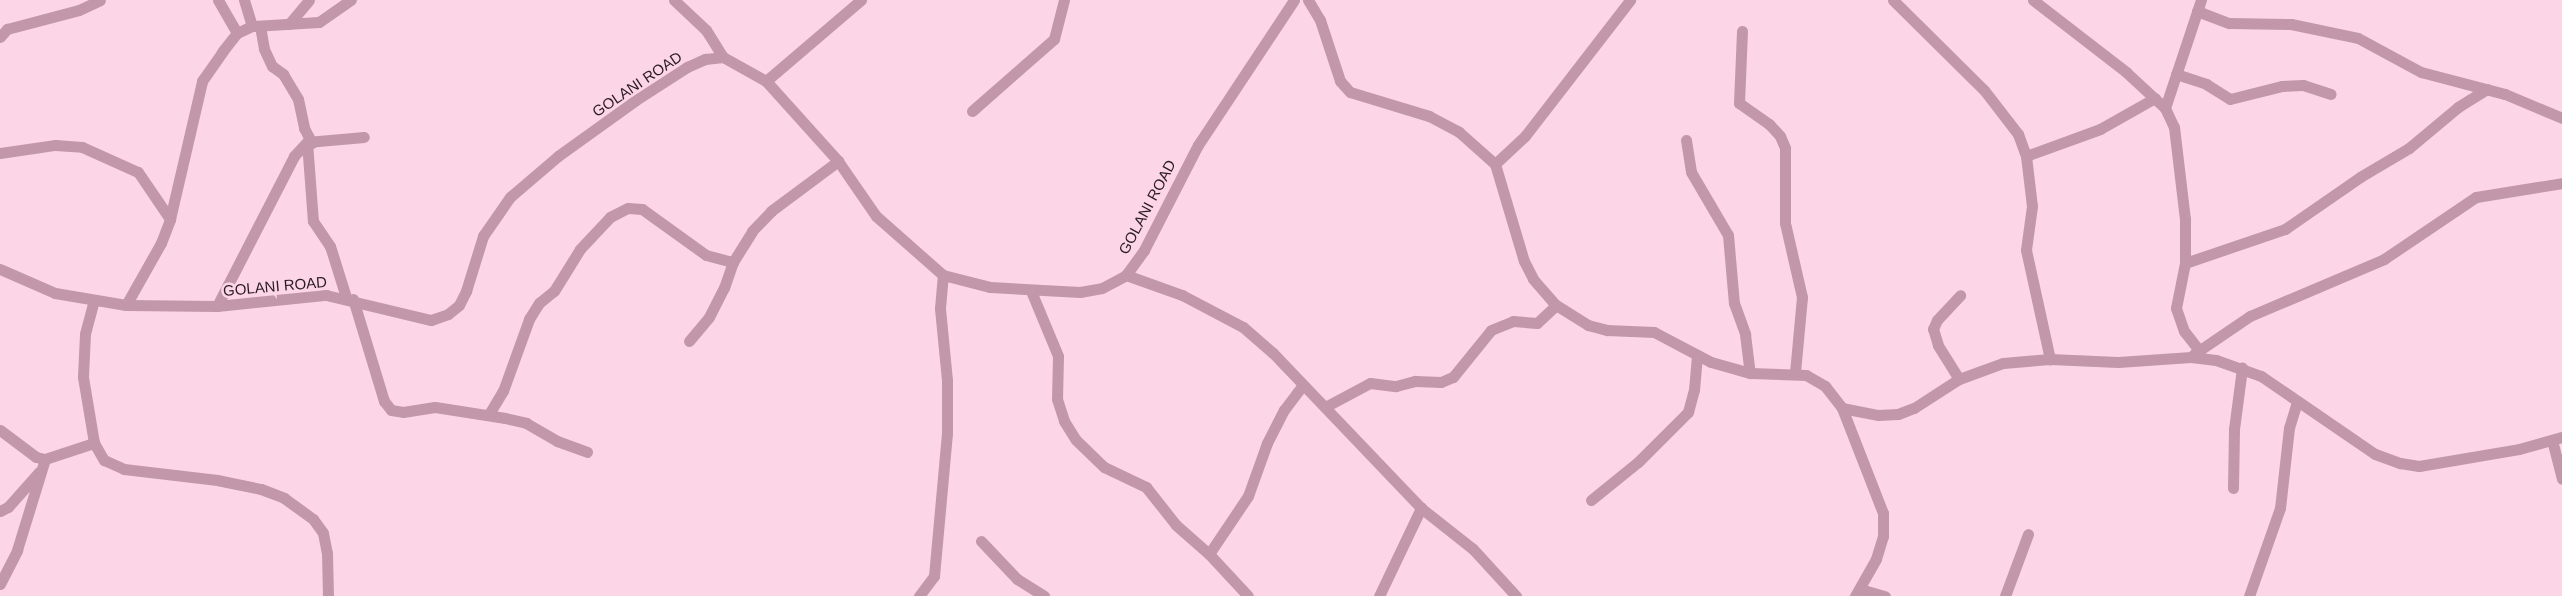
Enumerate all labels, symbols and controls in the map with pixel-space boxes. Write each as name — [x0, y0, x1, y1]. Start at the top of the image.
street label: GOLANI ROAD — [589, 47, 685, 121]
street label: GOLANI ROAD — [1115, 157, 1179, 257]
street label: GOLANI ROAD — [222, 272, 328, 300]

